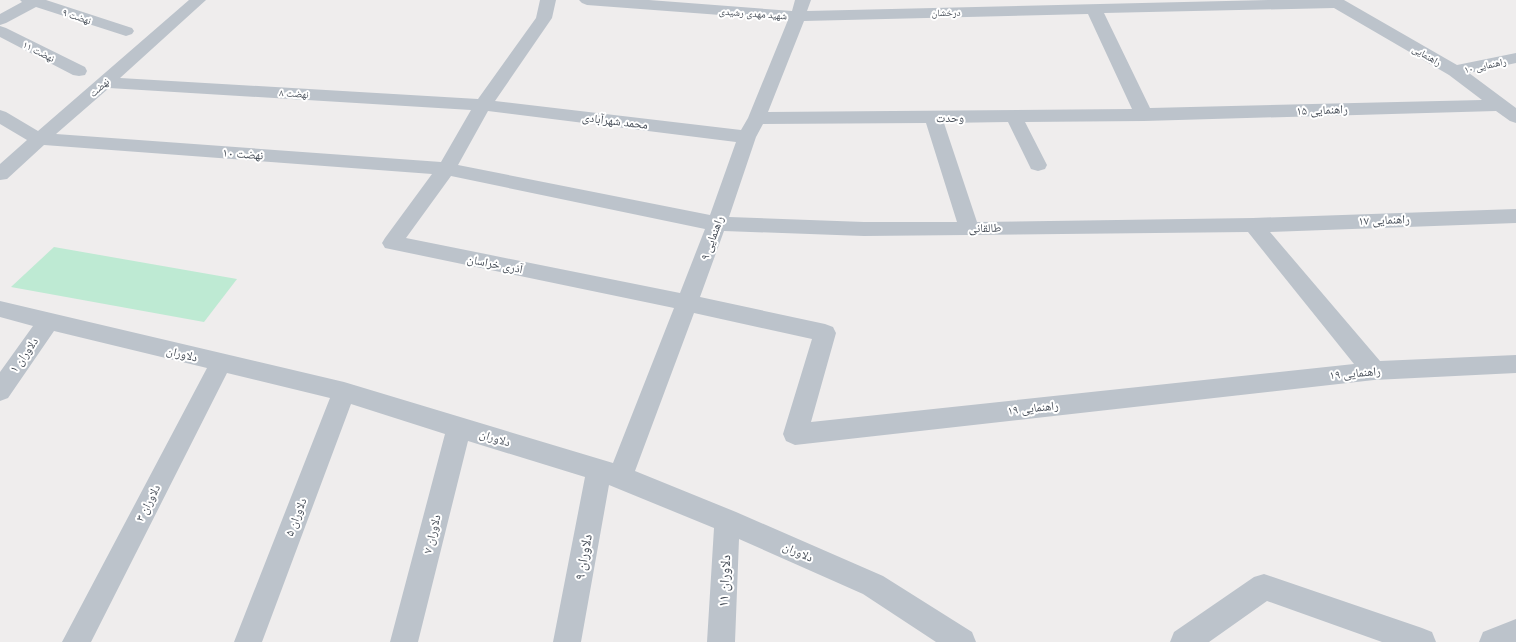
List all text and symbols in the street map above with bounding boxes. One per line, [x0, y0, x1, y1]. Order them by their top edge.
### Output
street label: شهید مهدی رشیدی [719, 4, 788, 22]
street label: نهضت ۹ [61, 5, 93, 27]
street label: درخشان [931, 5, 961, 19]
street label: نهضت ۱۱ [21, 37, 58, 65]
street label: راهنمایی [1410, 41, 1444, 69]
street label: راهنمایی ۱۰ [1463, 54, 1508, 76]
street label: نهضت [86, 74, 112, 100]
street label: نهضت ۸ [279, 85, 309, 101]
street label: راهنمایی ۱۵ [1296, 100, 1348, 119]
street label: محمد شهرآبادی [581, 108, 649, 133]
street label: وحدت [936, 109, 964, 126]
street label: نهضت ۱۰ [222, 144, 264, 163]
street label: راهنمایی ۱۷ [1358, 210, 1410, 229]
street label: راهنمایی ۹ [696, 213, 728, 262]
street label: طالقانی [968, 219, 1002, 236]
street label: آذری خراسان [466, 250, 525, 277]
street label: دلاوران ۱ [5, 334, 42, 376]
street label: دلاوران [165, 341, 199, 366]
street label: راهنمایی ۱۹ [1329, 362, 1382, 383]
street label: راهنمایی ۱۹ [1007, 396, 1060, 419]
street label: دلاوران [478, 425, 513, 450]
street label: دلاوران ۳ [131, 481, 164, 524]
street label: دلاوران ۵ [280, 495, 311, 538]
street label: دلاوران ۷ [418, 512, 445, 555]
street label: دلاوران ۹ [569, 532, 596, 581]
street label: دلاوران [780, 537, 816, 566]
street label: دلاوران ۱۱ [713, 554, 734, 608]

